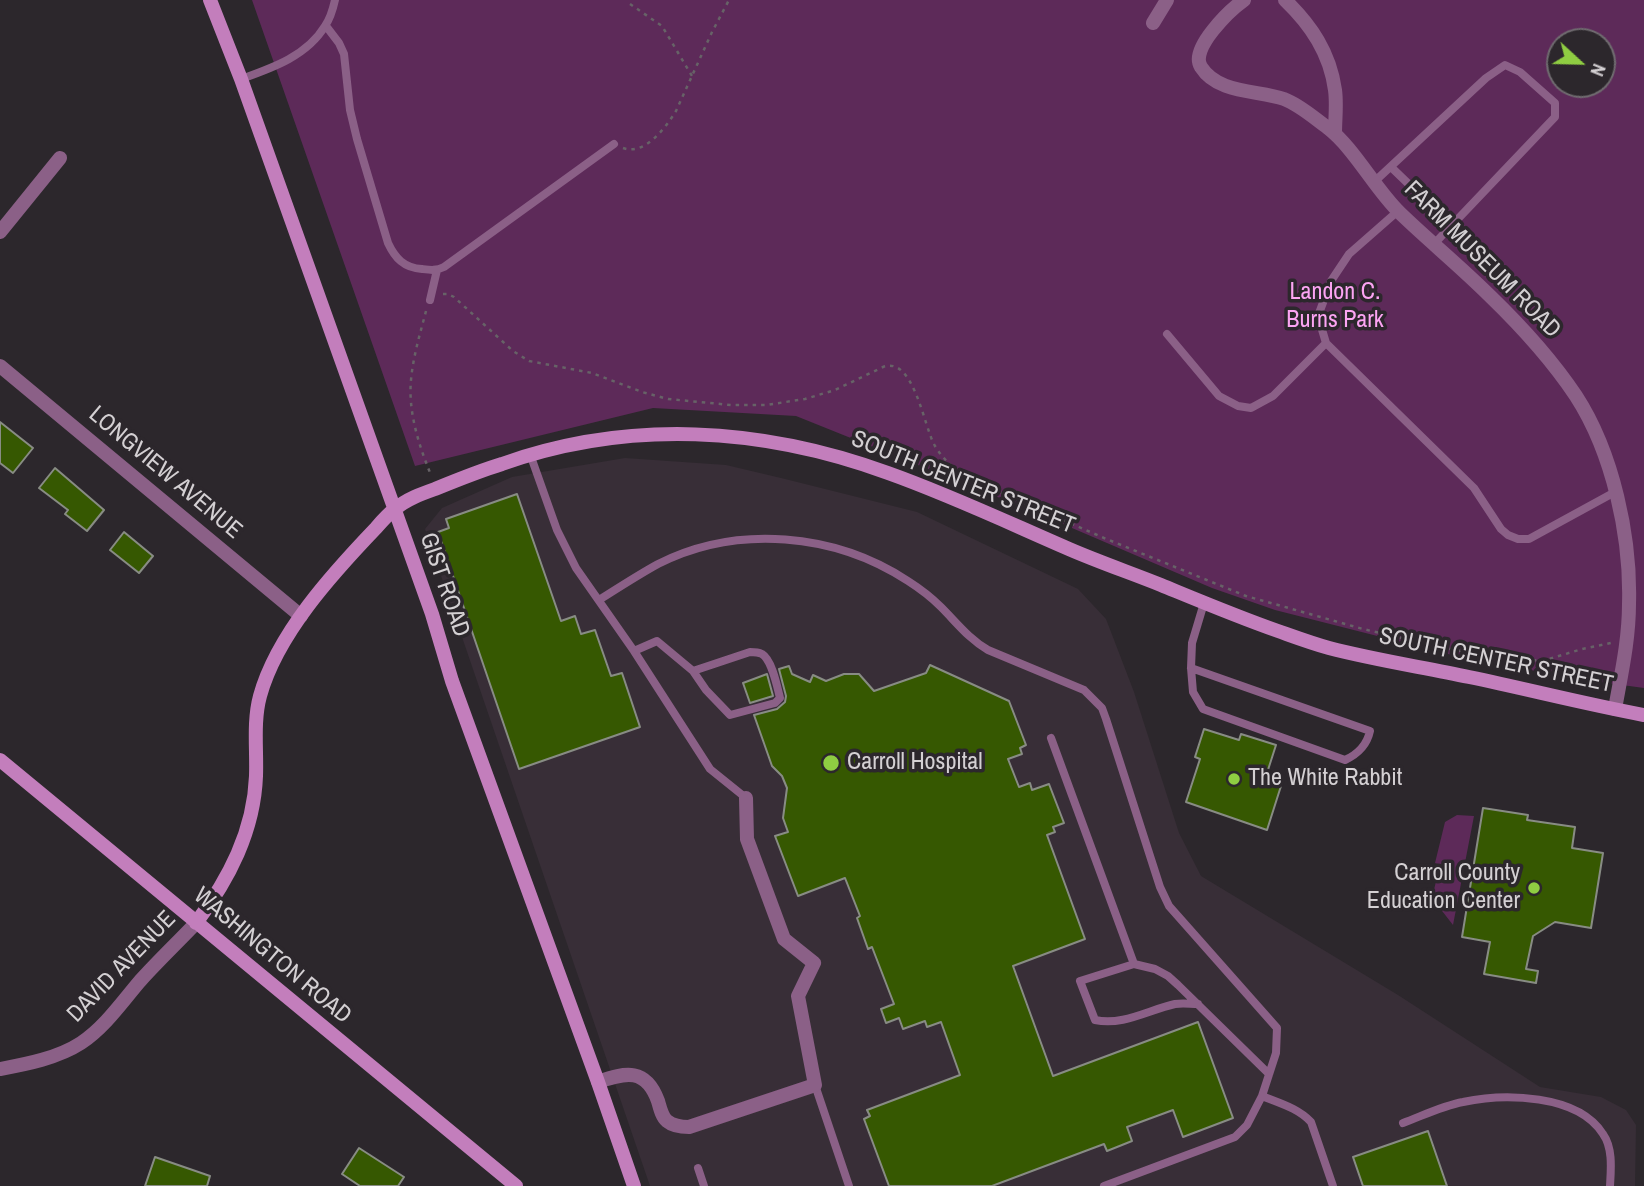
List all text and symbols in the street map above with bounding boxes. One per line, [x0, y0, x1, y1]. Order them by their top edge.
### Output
north arrow [1546, 28, 1616, 98]
text: N [1584, 60, 1613, 80]
street label: FARM MUSEUM ROAD [1398, 176, 1566, 344]
park label: Landon C. Burns Park [1286, 279, 1384, 335]
street label: LONGVIEW AVENUE [83, 401, 247, 545]
street label: SOUTH CENTER STREET [847, 425, 1079, 541]
street label: GIST ROAD [413, 529, 475, 641]
street label: SOUTH CENTER STREET [1376, 622, 1616, 700]
place label: Carroll Hospital [847, 749, 983, 777]
marker: Carroll Hospital [821, 753, 841, 773]
place label: The White Rabbit [1248, 765, 1402, 793]
marker: The White Rabbit [1226, 771, 1242, 787]
place label: Carroll County Education Center [1367, 860, 1520, 916]
marker: Carroll County Education Center [1526, 880, 1542, 896]
street label: WASHINGTON ROAD [187, 882, 357, 1030]
street label: DAVID AVENUE [62, 905, 182, 1029]

